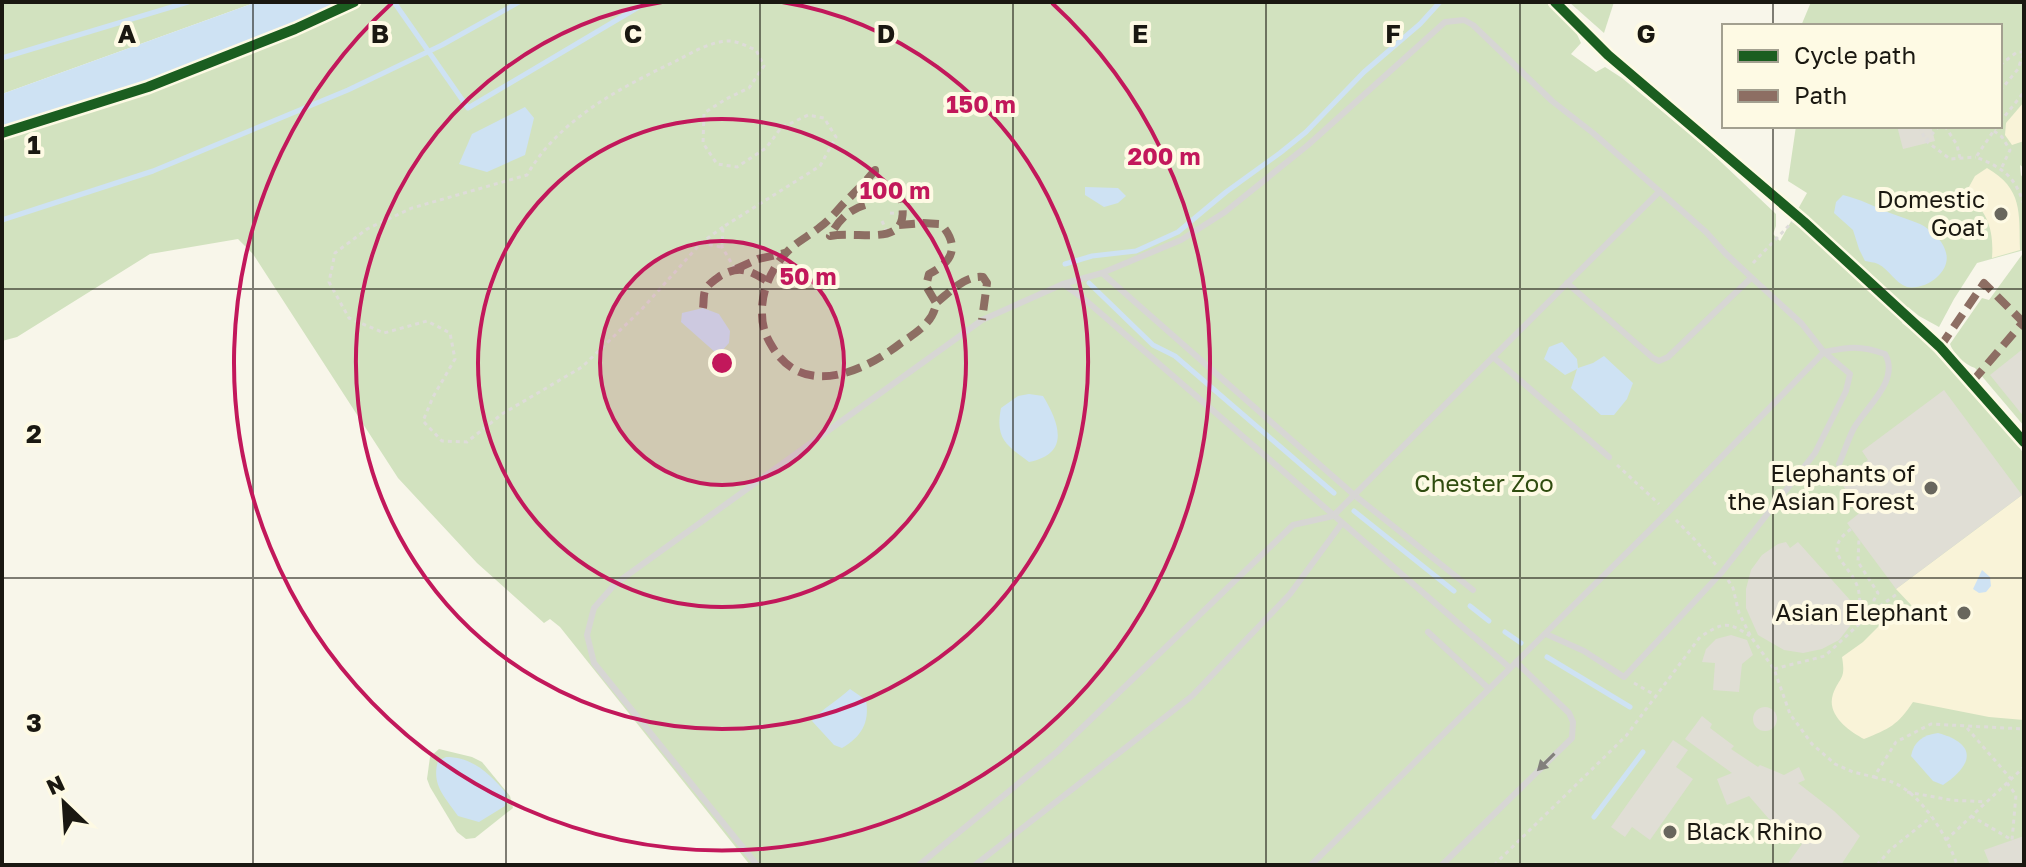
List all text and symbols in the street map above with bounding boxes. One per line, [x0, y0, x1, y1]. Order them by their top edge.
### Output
text: A [118, 18, 137, 49]
text: B [371, 18, 389, 49]
text: C [624, 18, 642, 49]
text: D [877, 18, 895, 49]
text: E [1132, 18, 1148, 49]
text: F [1385, 18, 1401, 49]
text: G [1636, 18, 1656, 49]
legend [1722, 24, 2002, 128]
text: Cycle path [1794, 40, 1916, 69]
text: Path [1794, 80, 1847, 109]
text: 150 m [946, 89, 1016, 118]
text: 1 [27, 129, 41, 160]
text: 200 m [1128, 141, 1200, 170]
text: 100 m [860, 175, 930, 204]
place label: Domestic Goat [1877, 184, 1985, 241]
marker: Domestic Goat [1992, 205, 2010, 223]
text: 50 m [779, 261, 837, 290]
centre of rings [708, 349, 736, 377]
text: 2 [26, 418, 42, 449]
place label: Elephants of the Asian Forest [1727, 458, 1915, 515]
park label: Chester Zoo [1414, 468, 1554, 497]
marker: Elephants of the Asian Forest [1922, 479, 1940, 497]
place label: Asian Elephant [1775, 597, 1948, 626]
marker: Asian Elephant [1955, 604, 1973, 622]
text: 3 [26, 707, 42, 738]
one-way arrow [1537, 753, 1556, 771]
north arrow [24, 763, 104, 843]
text: N [42, 769, 69, 800]
place label: Black Rhino [1686, 816, 1823, 845]
marker: Black Rhino [1661, 823, 1679, 841]

